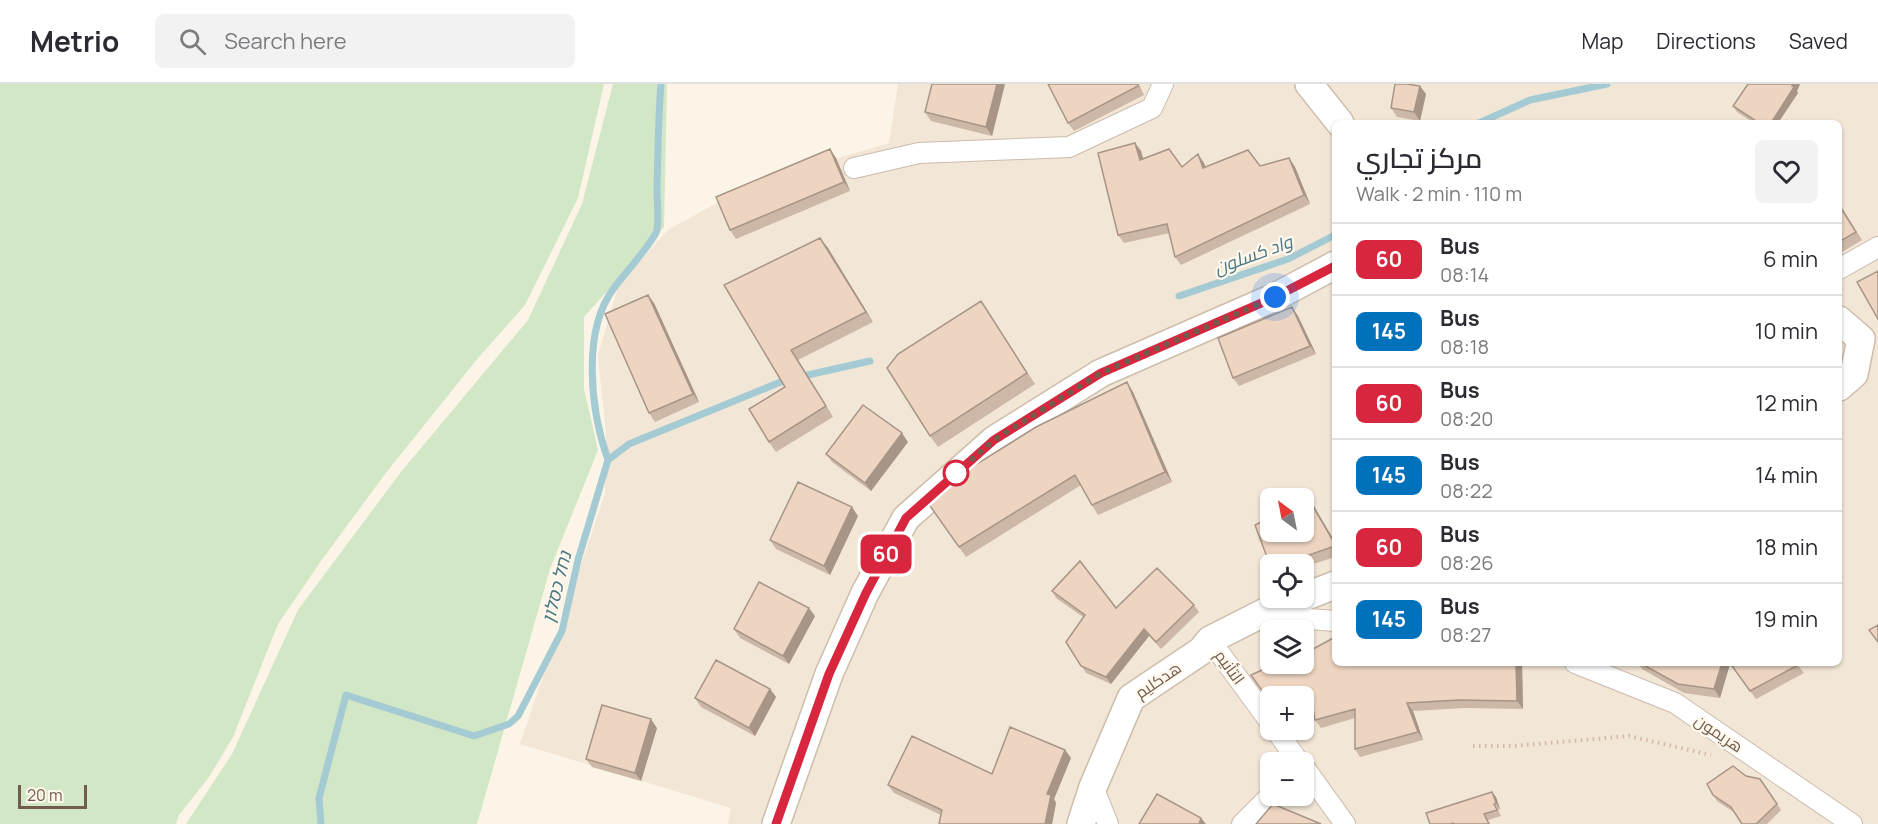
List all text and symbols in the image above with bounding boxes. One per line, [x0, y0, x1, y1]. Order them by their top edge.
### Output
search box [155, 14, 575, 68]
text: Metrio [30, 22, 119, 60]
icon: search [176, 25, 209, 58]
text: Search here [224, 26, 347, 56]
text: Map [1582, 27, 1623, 55]
text: Directions [1656, 27, 1756, 55]
text: Saved [1789, 27, 1848, 55]
text: مركز تجاري [1356, 138, 1482, 176]
button: heart [1755, 140, 1818, 203]
text: Walk · 2 min · 110 m [1356, 180, 1522, 207]
water label: واد كسلون [1211, 228, 1297, 279]
text: Bus [1440, 231, 1480, 261]
text: 6 min [1763, 244, 1818, 274]
text: 60 [1376, 245, 1402, 273]
text: 08:14 [1440, 261, 1489, 288]
your location [1260, 282, 1290, 312]
text: Bus [1440, 303, 1480, 333]
text: 10 min [1755, 316, 1818, 346]
text: 145 [1372, 317, 1406, 345]
text: 08:18 [1440, 333, 1489, 360]
text: Bus [1440, 375, 1480, 405]
text: 12 min [1756, 388, 1818, 418]
text: 60 [1376, 389, 1402, 417]
text: 08:20 [1440, 405, 1493, 432]
text: Bus [1440, 447, 1480, 477]
unlabelled marker [943, 460, 969, 486]
text: 14 min [1755, 460, 1818, 490]
text: 145 [1372, 461, 1406, 489]
text: 08:22 [1440, 477, 1493, 504]
north arrow [1260, 488, 1314, 542]
map controls [1260, 488, 1314, 806]
text: Bus [1440, 519, 1480, 549]
text: 18 min [1755, 532, 1818, 562]
text: 60 [1376, 533, 1402, 561]
line badge: 60 [859, 534, 913, 574]
text: 60 [873, 540, 899, 568]
water label: נחל כסלון [536, 548, 577, 625]
text: 08:26 [1440, 549, 1494, 576]
button: locate [1260, 554, 1314, 608]
text: Bus [1440, 591, 1480, 621]
text: 19 min [1755, 604, 1818, 634]
text: 145 [1372, 605, 1406, 633]
button: layers [1260, 620, 1314, 674]
text: 08:27 [1440, 621, 1491, 648]
street label: التأنيم [1209, 645, 1250, 689]
street label: هدكليم [1131, 656, 1186, 704]
button: + [1260, 686, 1314, 740]
street label: هريمون [1691, 709, 1747, 757]
button: − [1260, 752, 1314, 806]
scale bar [18, 782, 87, 810]
text: 20 m [27, 784, 63, 806]

